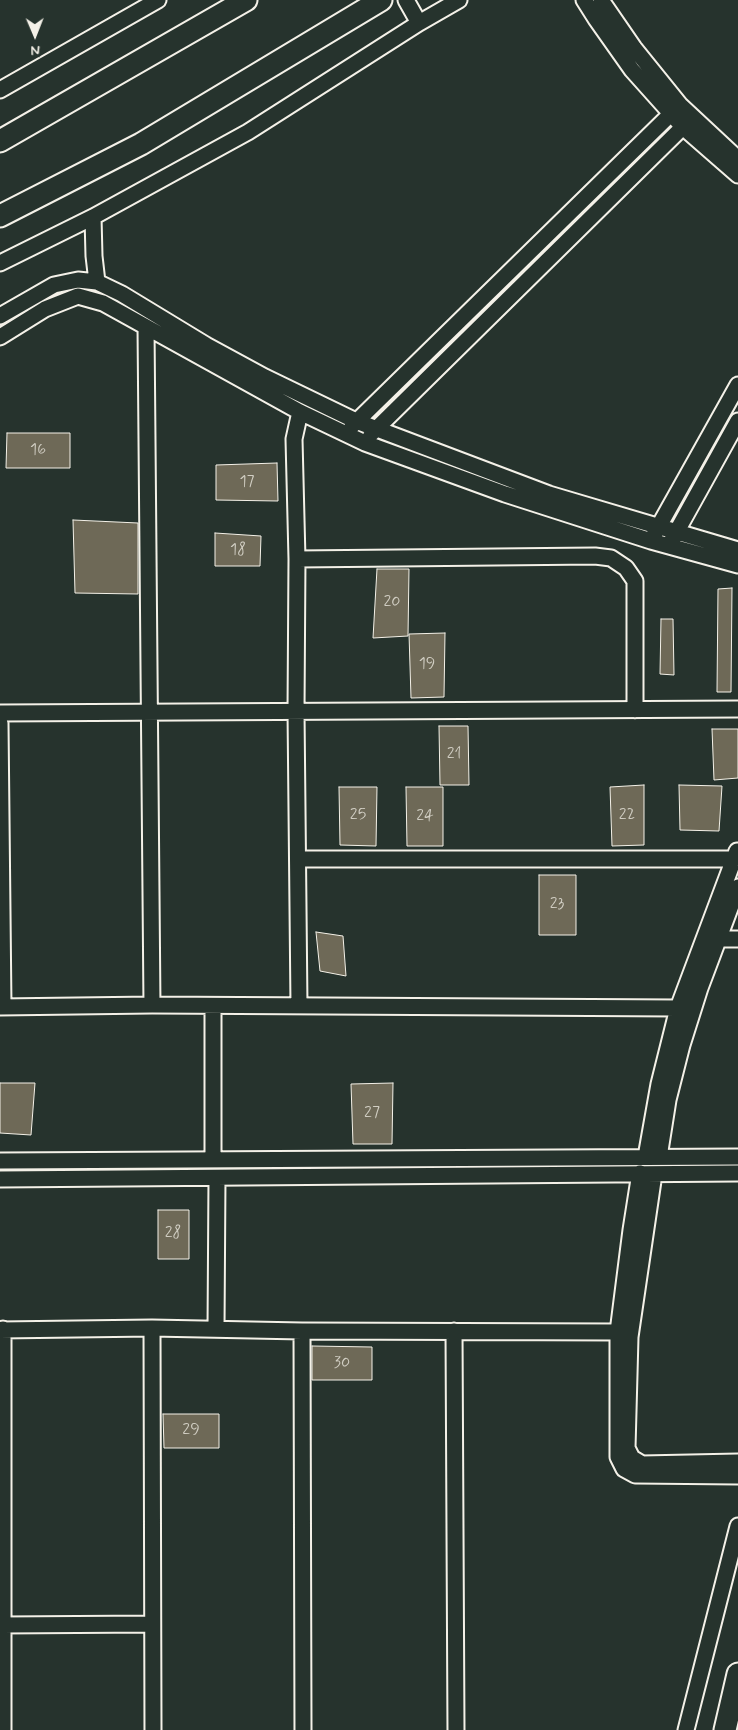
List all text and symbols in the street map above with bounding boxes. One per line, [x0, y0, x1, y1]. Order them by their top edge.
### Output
north arrow [10, 10, 60, 60]
text: N [30, 41, 40, 59]
house number: 16 [30, 441, 46, 461]
house number: 17 [239, 473, 255, 493]
house number: 18 [230, 541, 246, 561]
house number: 20 [384, 593, 400, 613]
house number: 19 [419, 655, 435, 675]
house number: 21 [447, 745, 461, 765]
house number: 25 [350, 806, 366, 826]
house number: 22 [619, 806, 635, 826]
house number: 24 [416, 807, 434, 827]
house number: 23 [550, 895, 564, 915]
house number: 27 [364, 1104, 380, 1124]
house number: 28 [165, 1224, 181, 1244]
house number: 30 [334, 1354, 350, 1374]
house number: 29 [182, 1421, 200, 1441]

